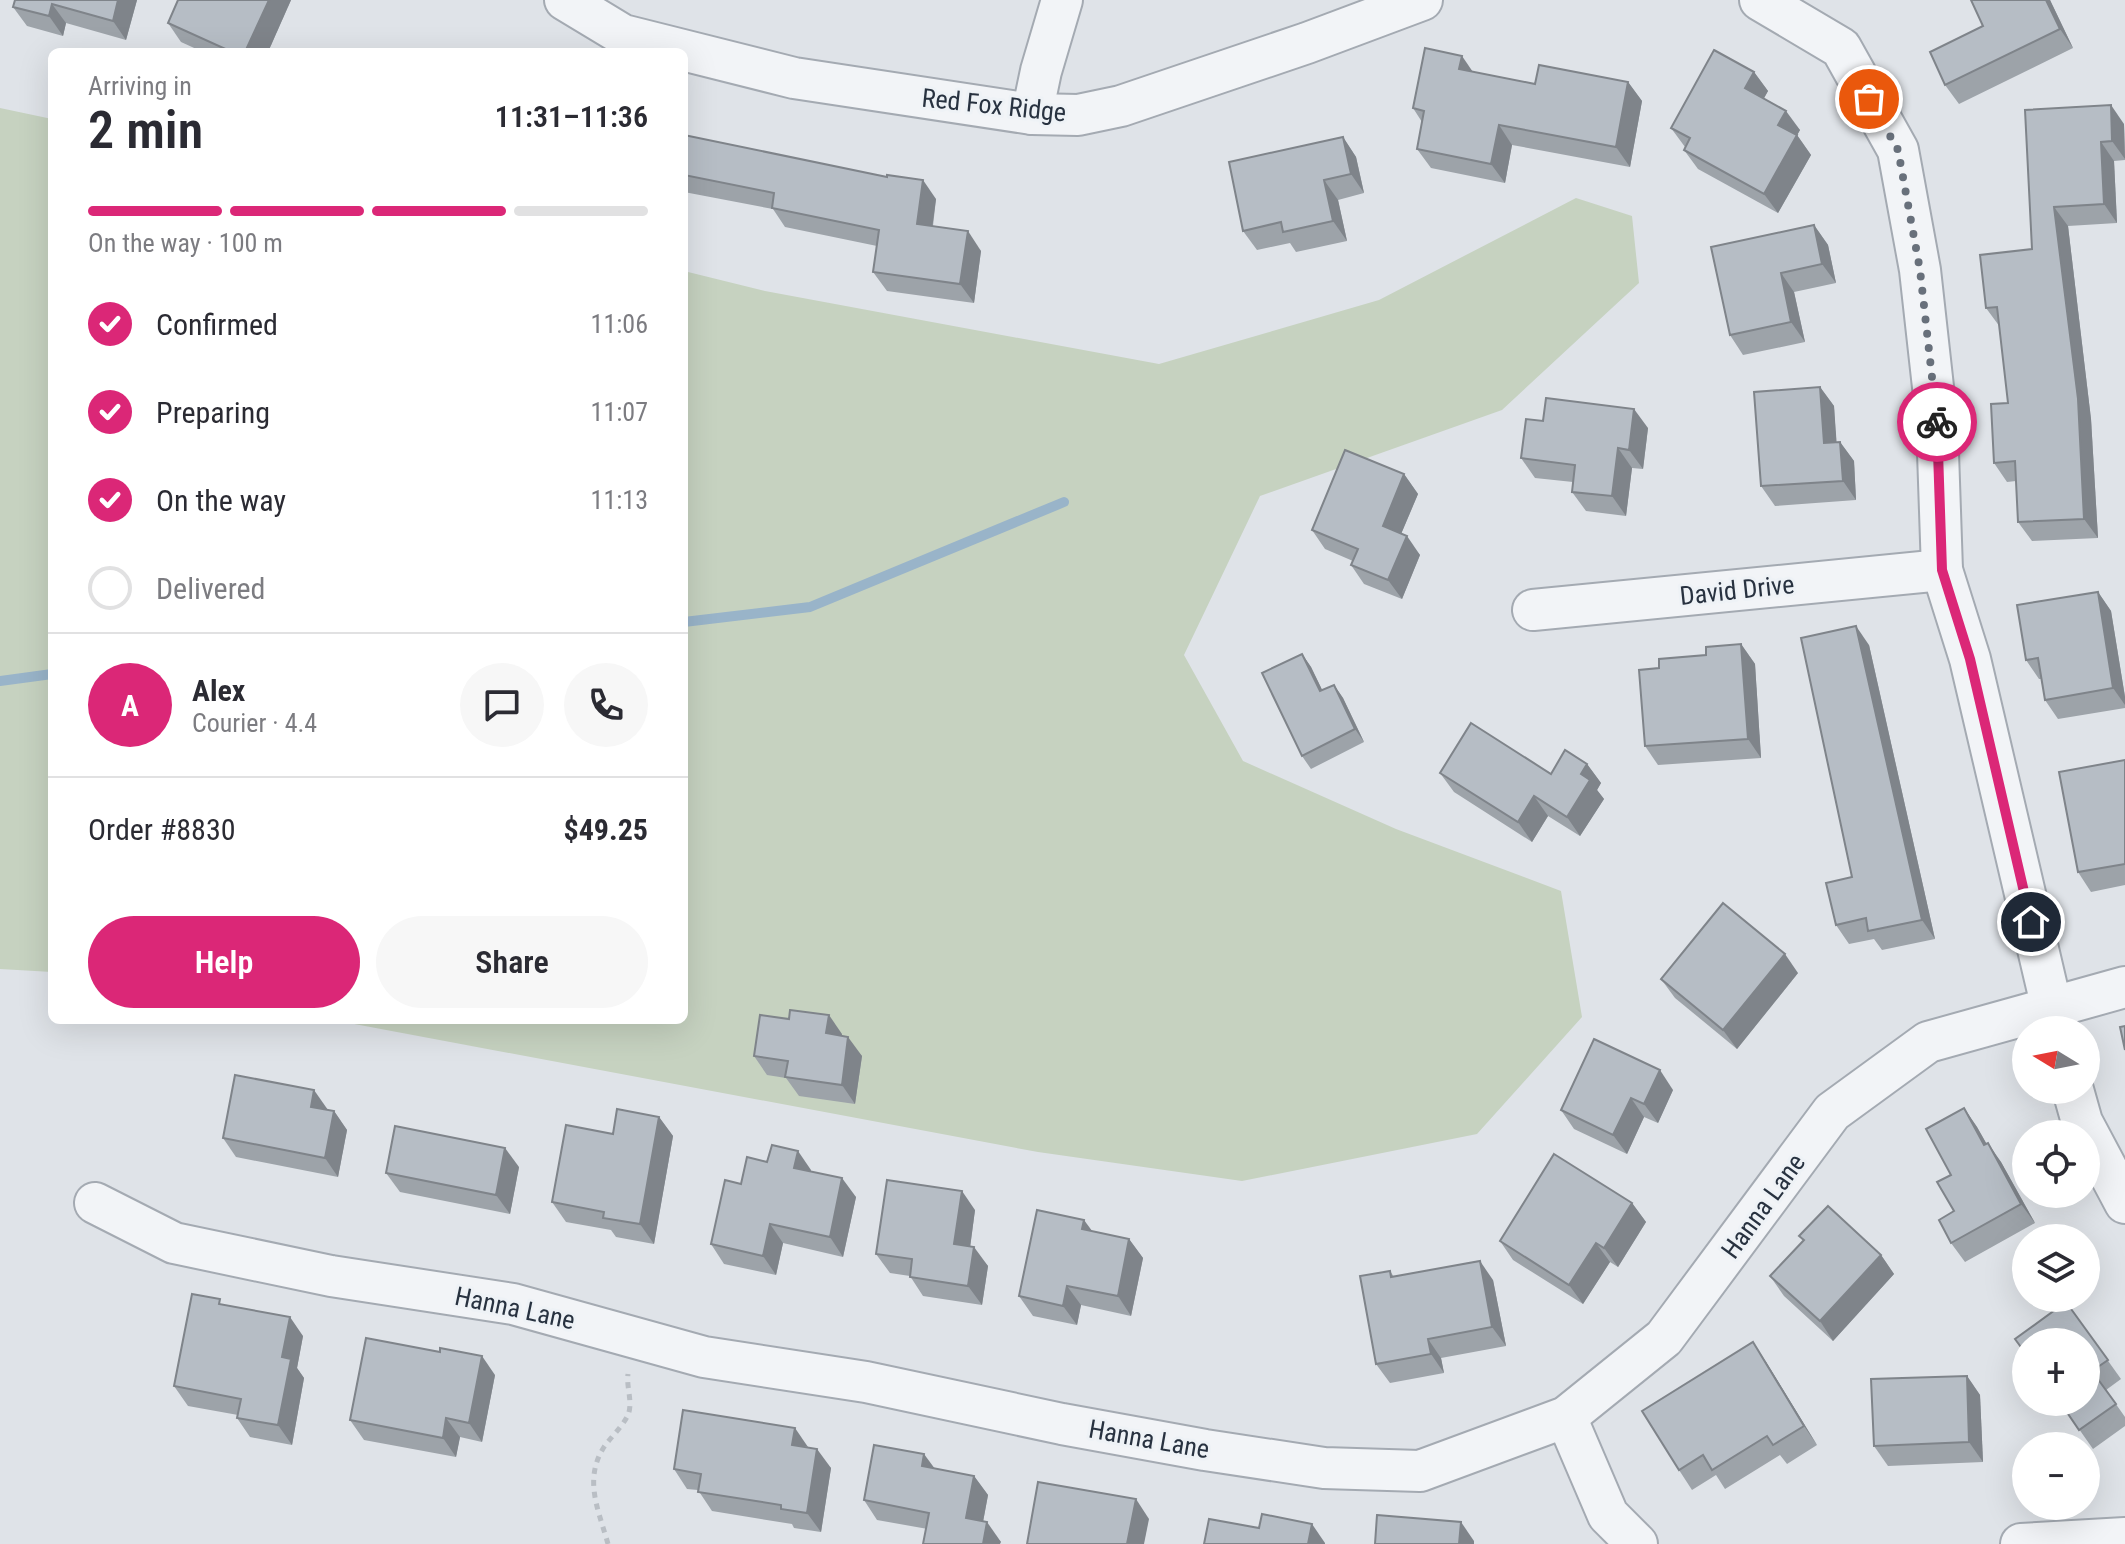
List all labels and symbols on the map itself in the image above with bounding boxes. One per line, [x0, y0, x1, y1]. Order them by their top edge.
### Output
pin [1835, 65, 1903, 133]
street label: Red Fox Ridge [920, 83, 1068, 127]
courier [1897, 382, 1977, 462]
street label: David Drive [1678, 569, 1796, 611]
pin [1997, 888, 2065, 956]
north arrow [2012, 1016, 2100, 1104]
street label: Hanna Lane [1715, 1148, 1811, 1264]
street label: Hanna Lane [452, 1281, 578, 1335]
street label: Hanna Lane [1086, 1414, 1212, 1464]

